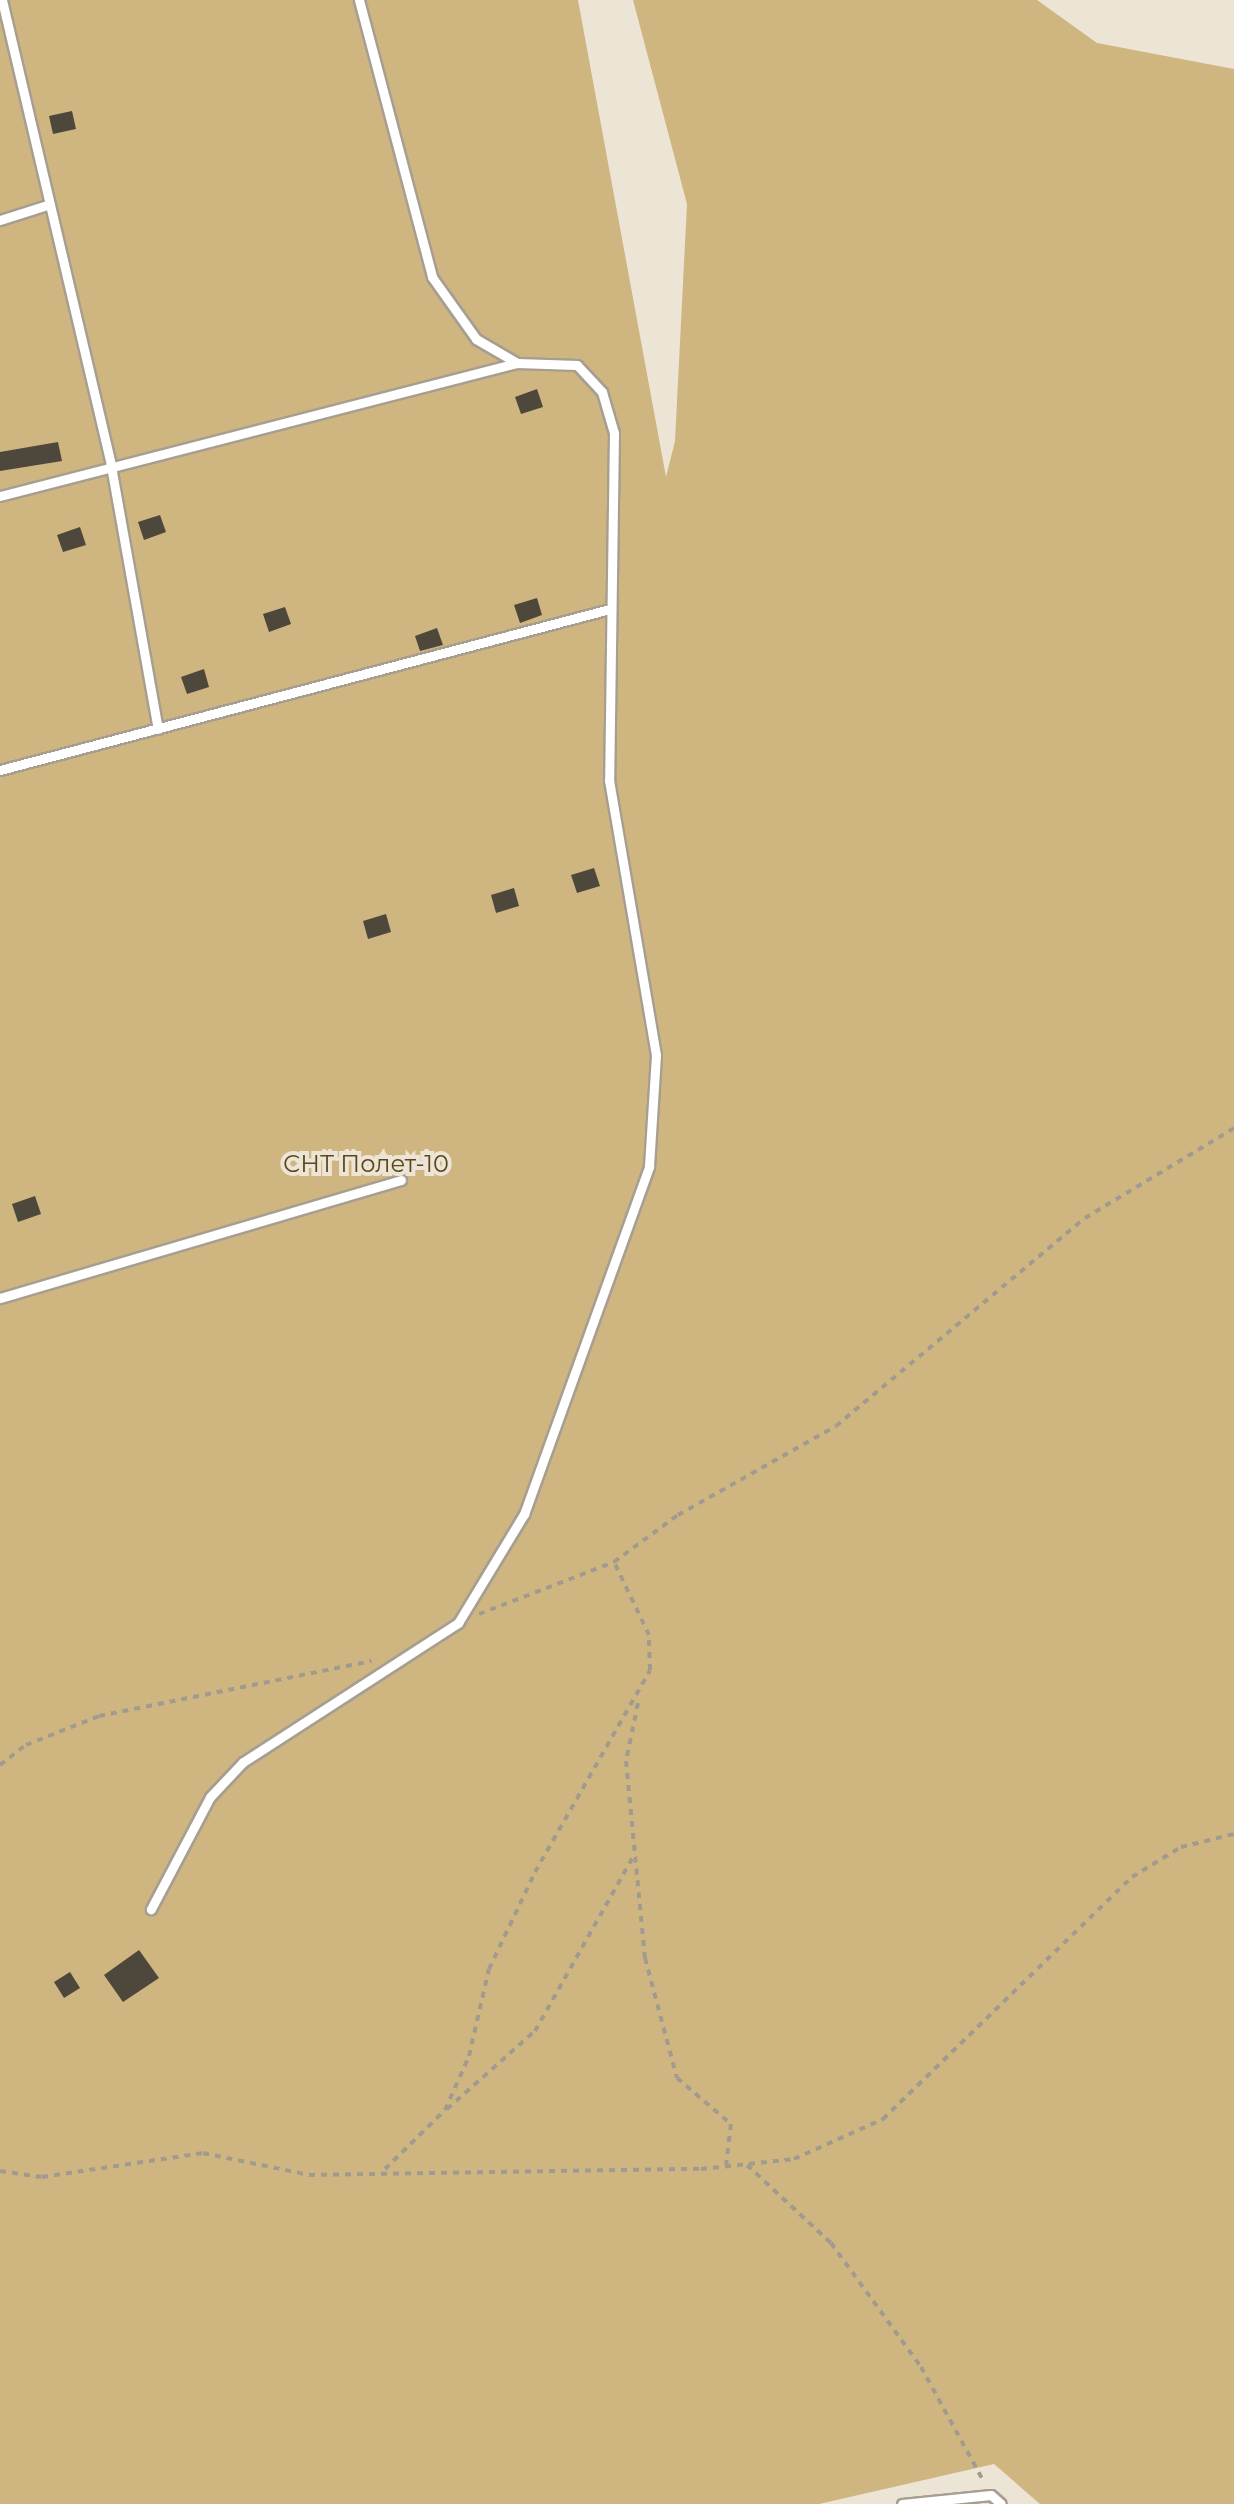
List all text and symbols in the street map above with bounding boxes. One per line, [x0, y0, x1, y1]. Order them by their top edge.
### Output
park label: СНТ Полет-10 [283, 1150, 449, 1178]

